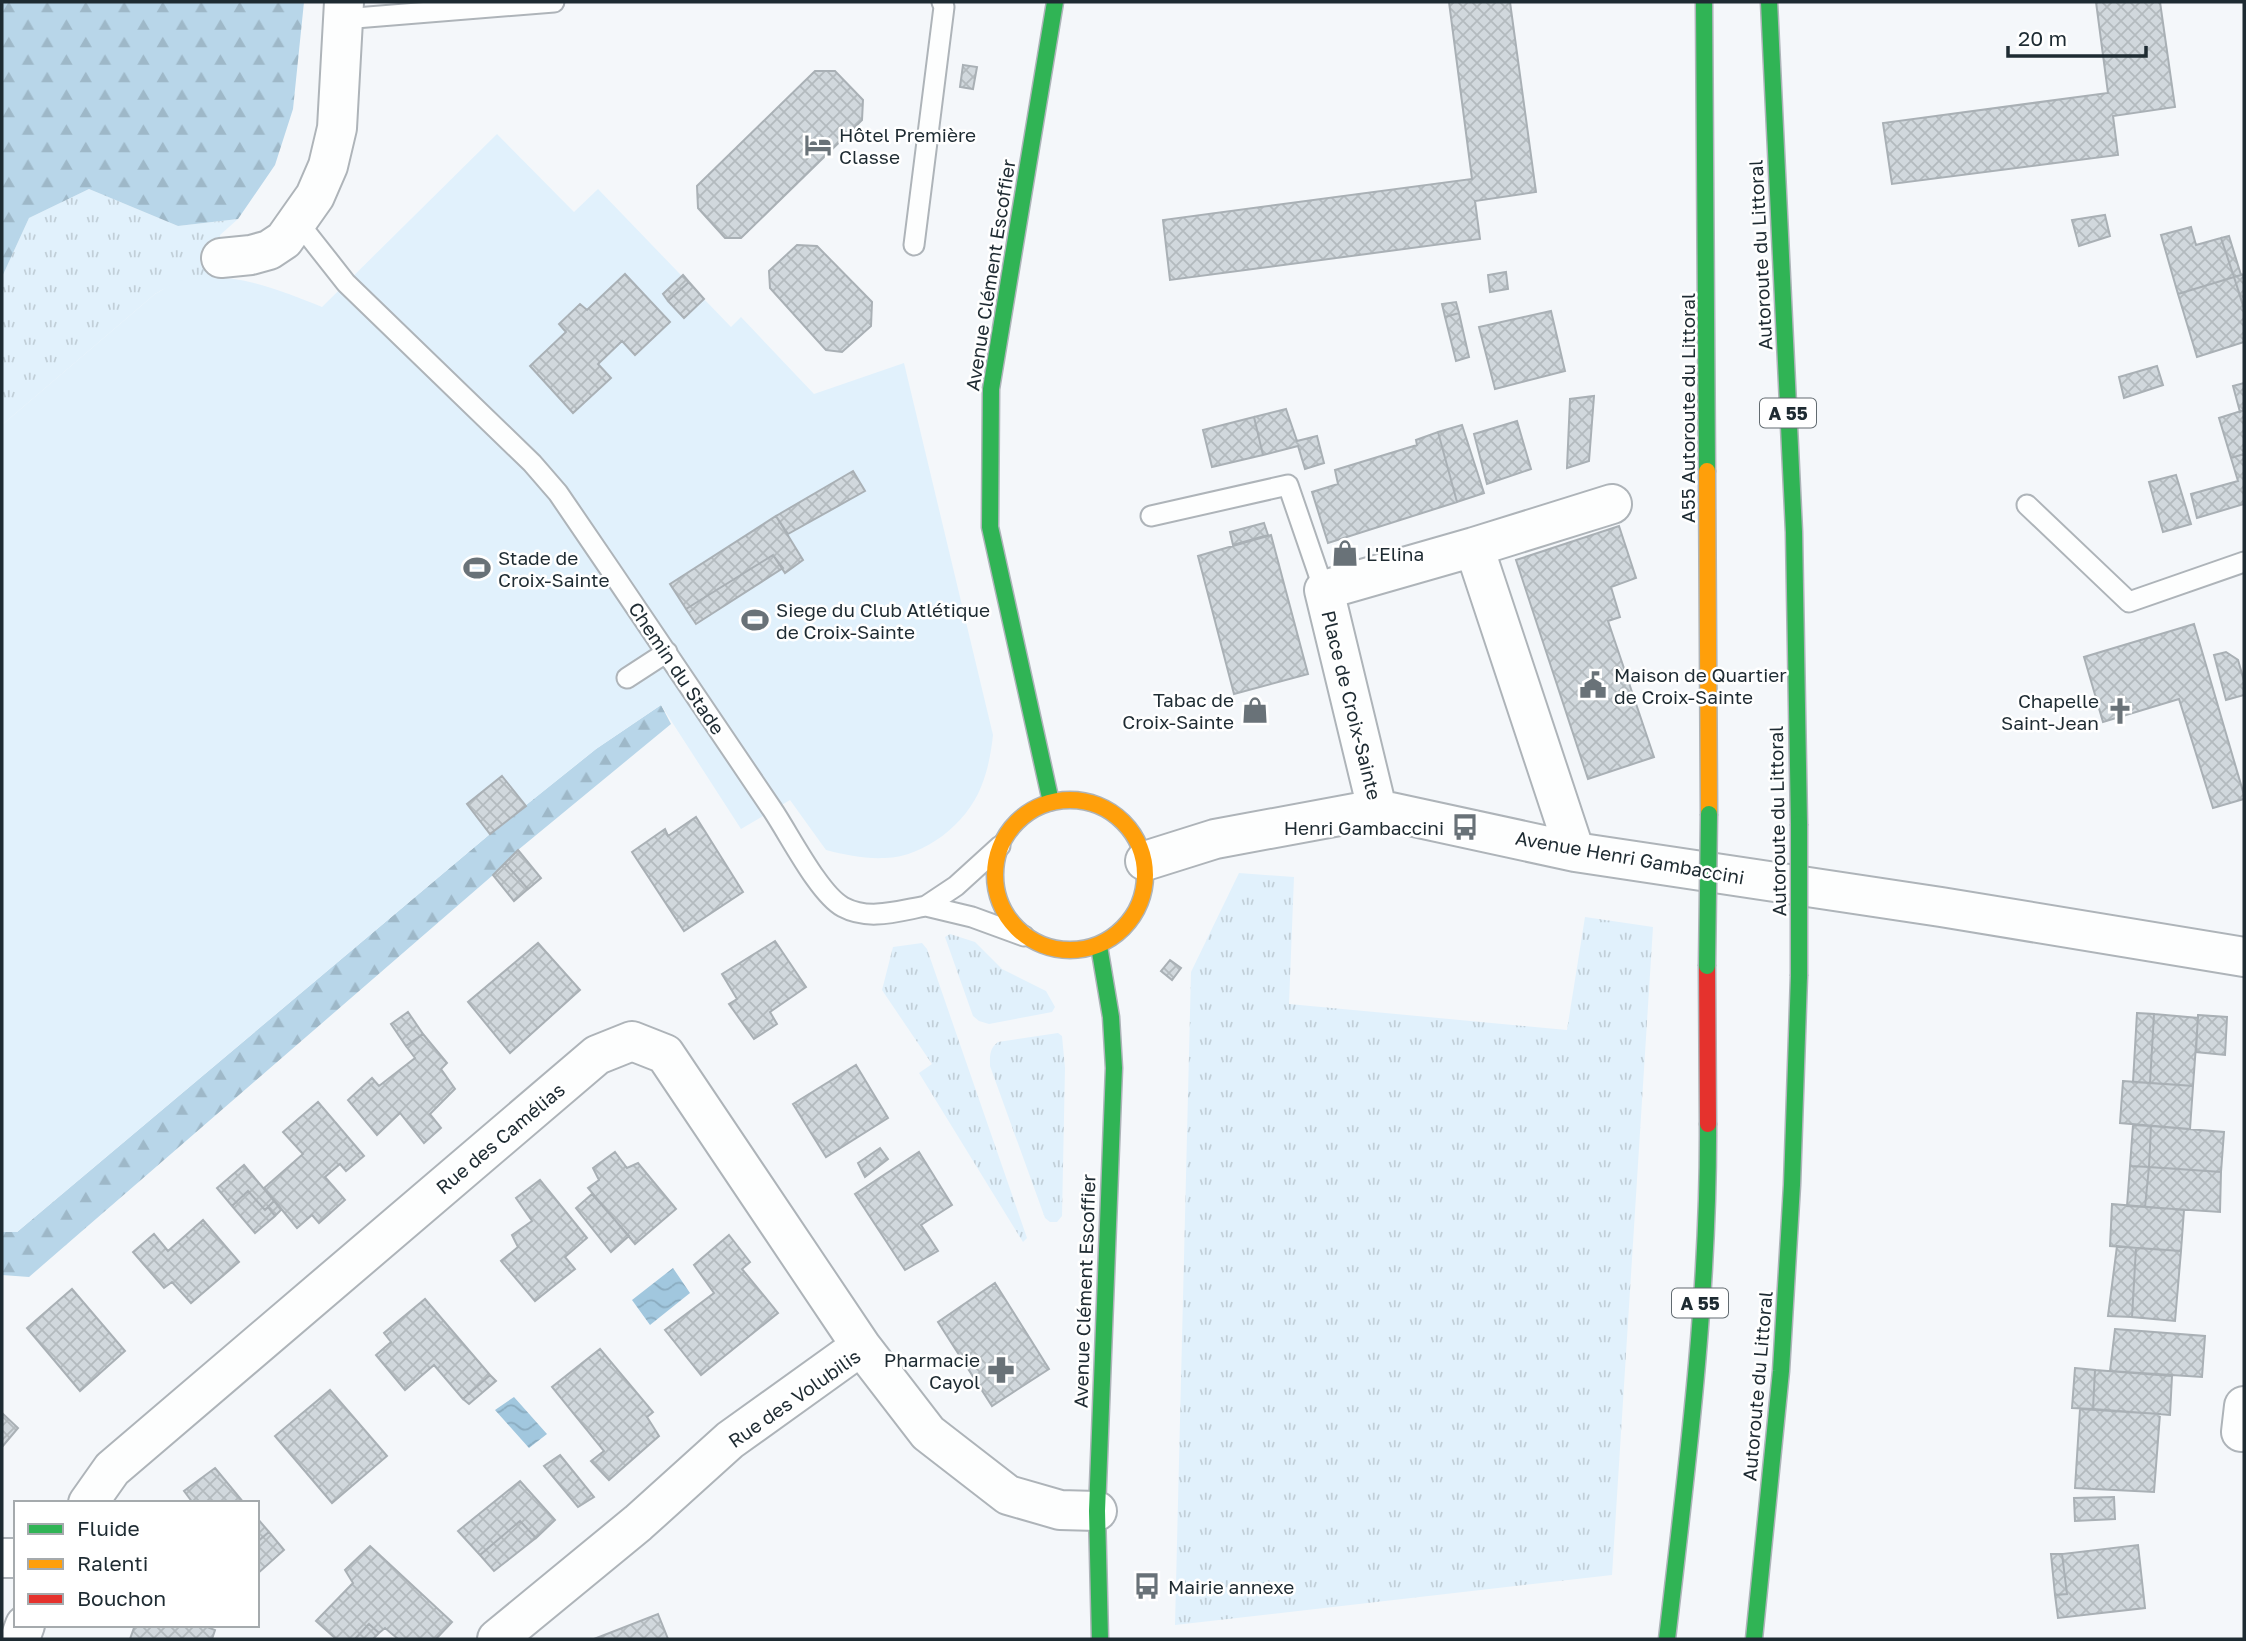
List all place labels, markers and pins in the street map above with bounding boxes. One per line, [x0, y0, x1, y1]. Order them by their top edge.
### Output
place label: Hôtel Première Classe [839, 123, 976, 168]
hotel icon: Hôtel Première Classe [803, 130, 833, 160]
shop icon: L'Elina [1330, 538, 1360, 568]
place label: L'Elina [1366, 542, 1424, 565]
place label: Stade de Croix-Sainte [498, 546, 610, 591]
sports icon: Stade de Croix-Sainte [462, 553, 492, 583]
place label: Siege du Club Atlétique de Croix-Sainte [776, 598, 990, 643]
sports icon: Siege du Club Atlétique de Croix-Sainte [740, 605, 770, 635]
place label: Maison de Quartier de Croix-Sainte [1614, 663, 1787, 708]
public building icon: Maison de Quartier de Croix-Sainte [1578, 670, 1608, 700]
place label: Tabac de Croix-Sainte [1122, 688, 1234, 733]
place label: Chapelle Saint-Jean [2001, 689, 2099, 734]
shop icon: Tabac de Croix-Sainte [1240, 695, 1270, 725]
church icon: Chapelle Saint-Jean [2105, 696, 2135, 726]
bus stop icon: Henri Gambaccini [1450, 812, 1480, 842]
place label: Henri Gambaccini [1284, 816, 1444, 839]
place label: Pharmacie Cayol [884, 1348, 980, 1393]
pharmacy icon: Pharmacie Cayol [986, 1355, 1016, 1385]
bus stop icon: Mairie annexe [1132, 1571, 1162, 1601]
place label: Mairie annexe [1168, 1575, 1294, 1598]

